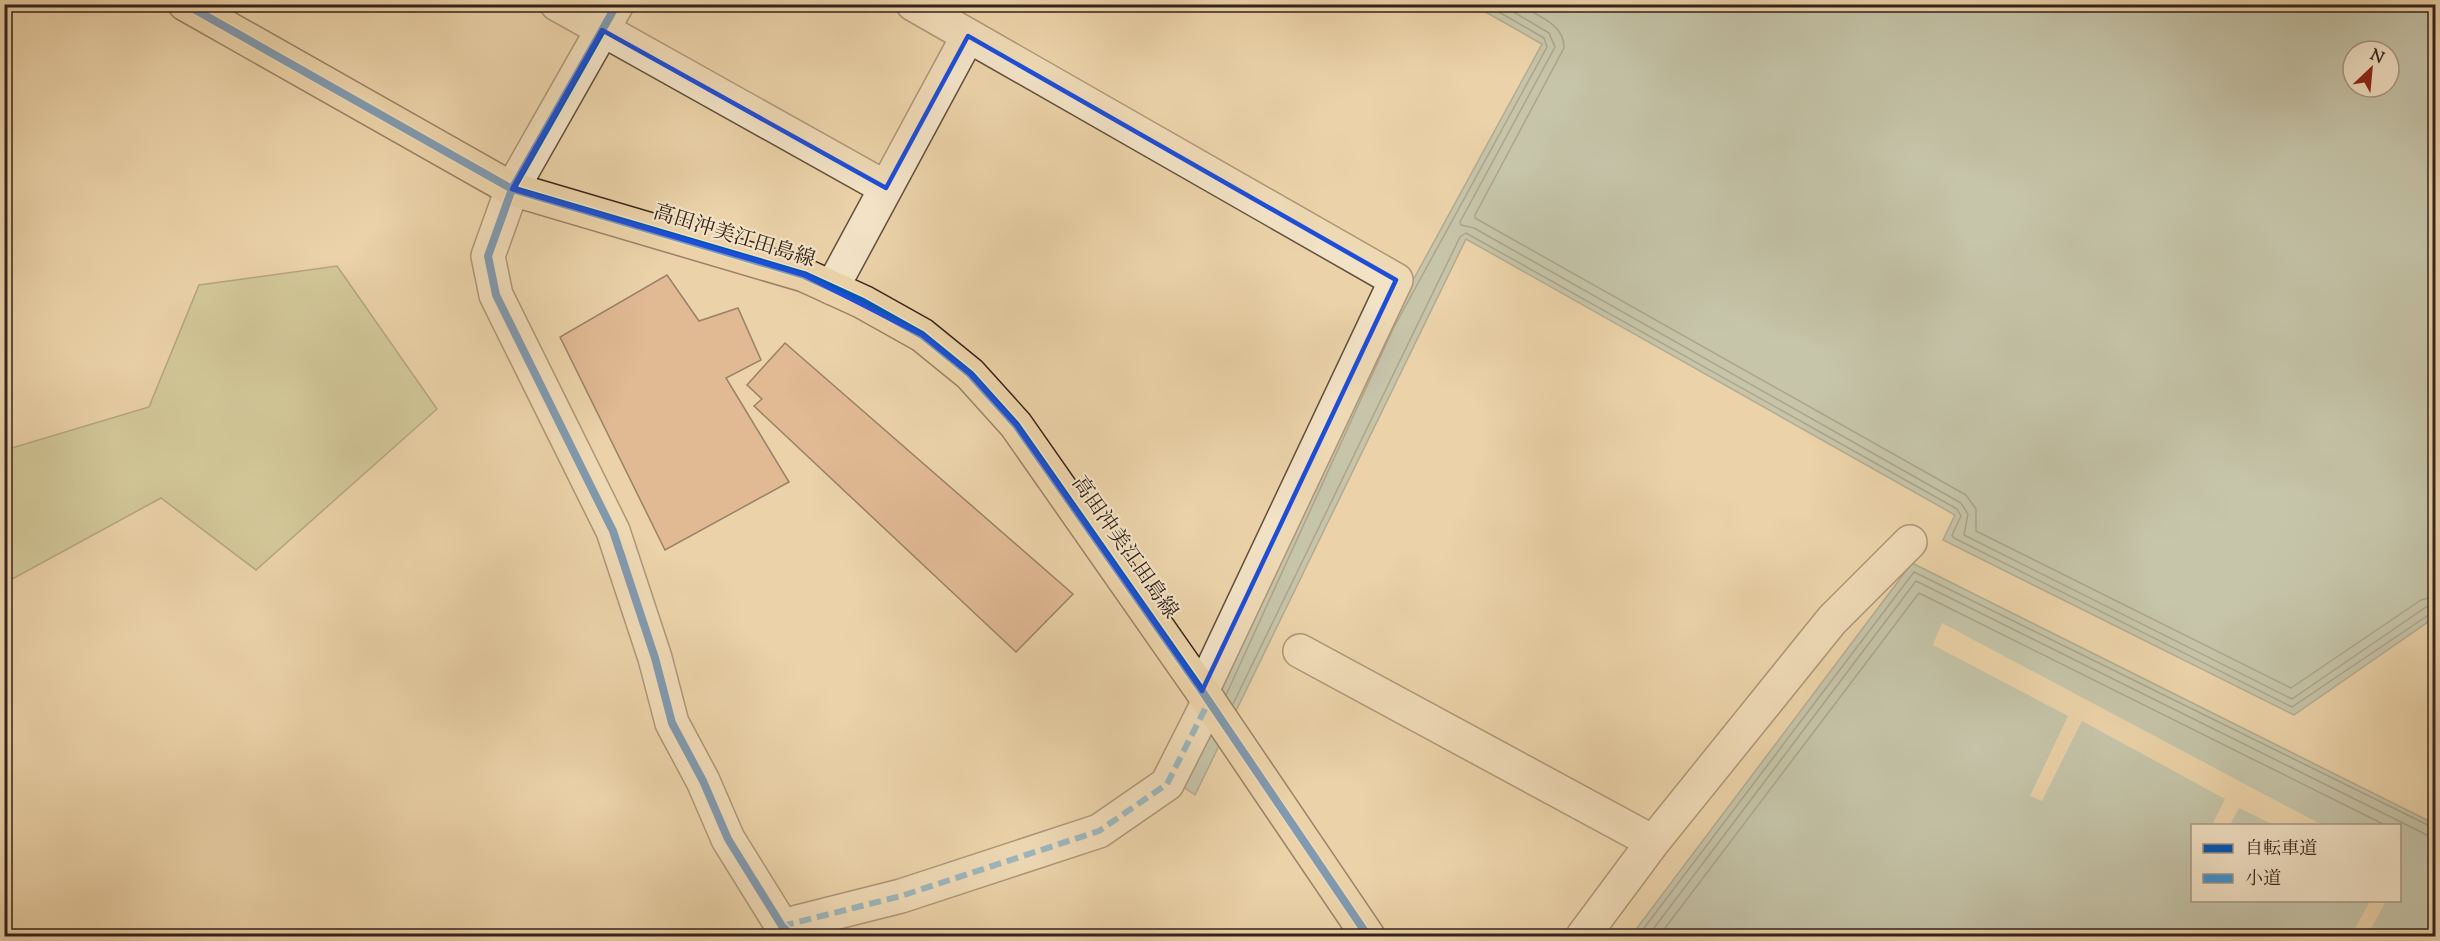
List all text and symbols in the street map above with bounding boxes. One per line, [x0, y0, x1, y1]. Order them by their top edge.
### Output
north arrow [2341, 39, 2401, 99]
text: N [2366, 45, 2387, 71]
street label: 高田沖美江田島線 [649, 198, 819, 276]
street label: 高田沖美江田島線 [1064, 471, 1184, 625]
legend [2191, 824, 2401, 902]
text: 自転車道 [2245, 837, 2317, 863]
text: 小道 [2245, 867, 2281, 893]

